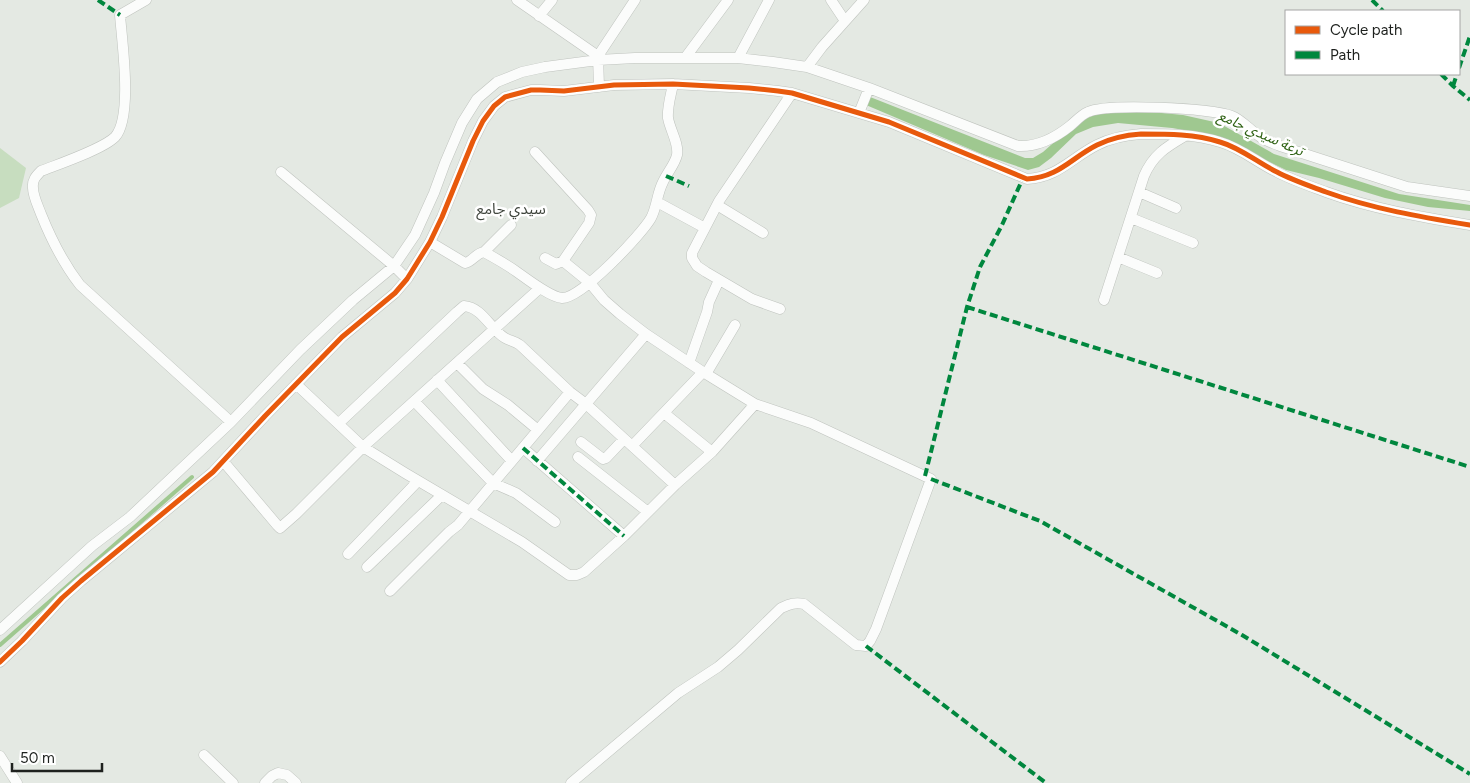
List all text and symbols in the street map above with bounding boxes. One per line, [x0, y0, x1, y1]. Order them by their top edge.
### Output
legend [1285, 10, 1460, 75]
text: Cycle path [1330, 21, 1402, 39]
text: Path [1330, 46, 1360, 64]
water label: ترعة سيدي جامع [1214, 107, 1308, 163]
district label: سيدي جامع [476, 200, 546, 221]
scale bar [12, 740, 102, 772]
text: 50 m [20, 749, 55, 767]

